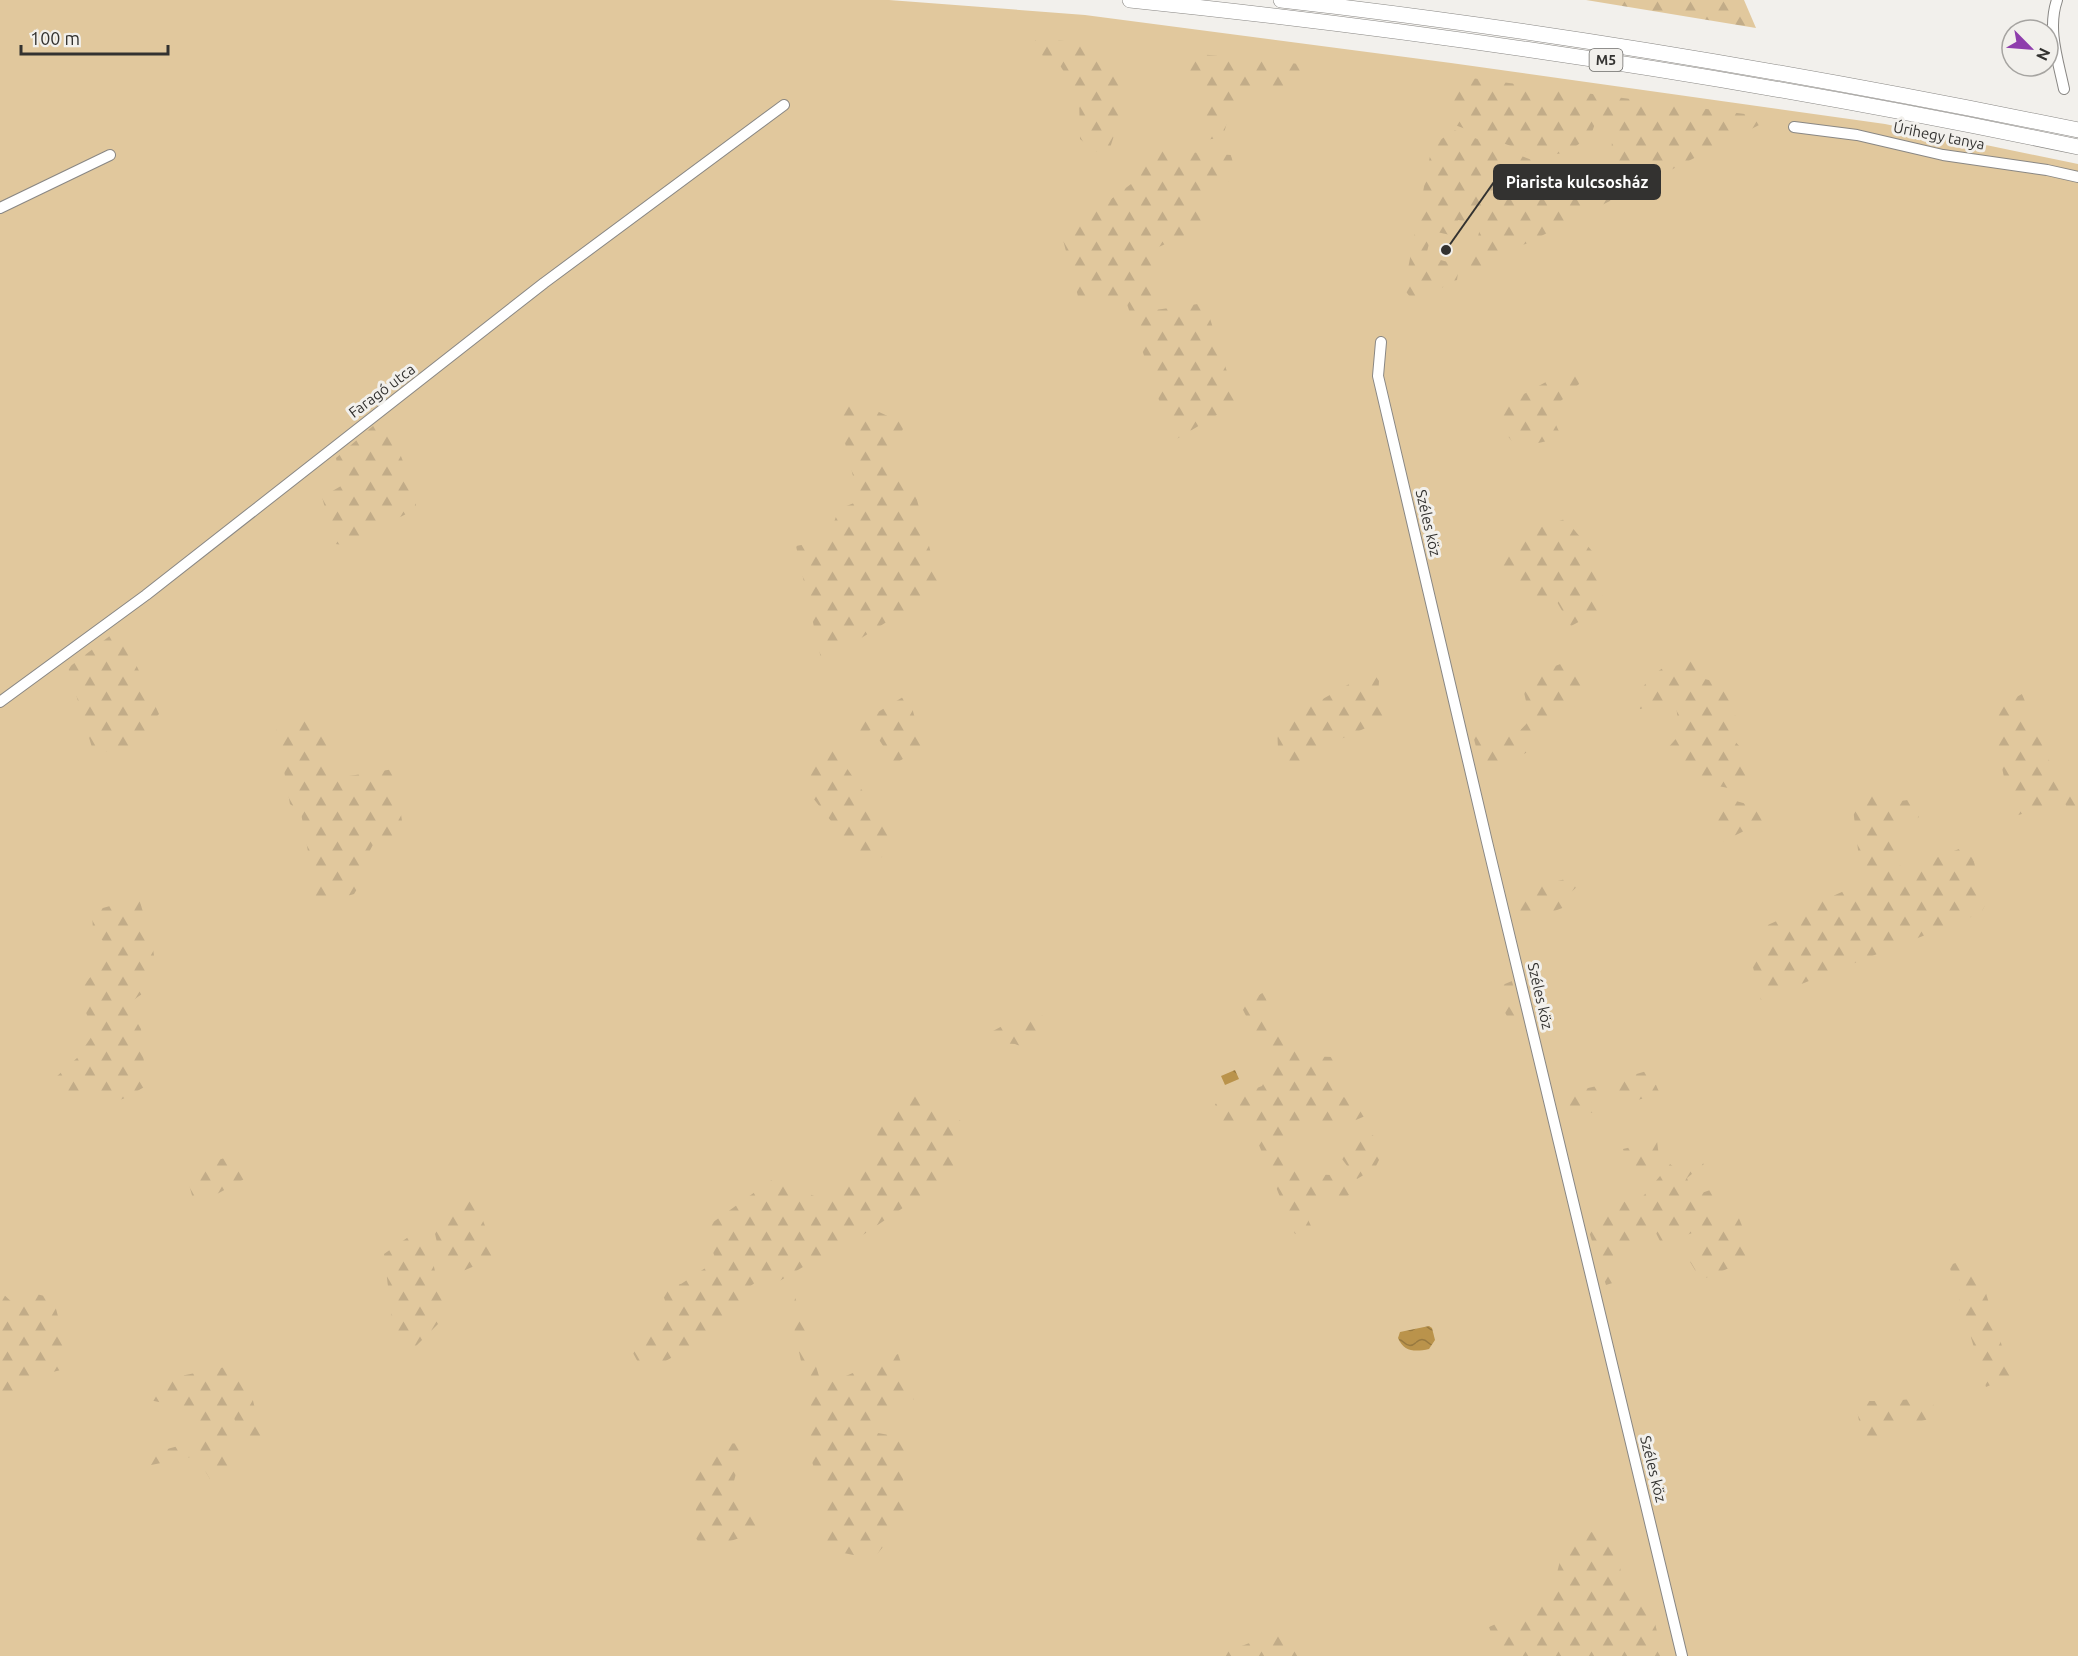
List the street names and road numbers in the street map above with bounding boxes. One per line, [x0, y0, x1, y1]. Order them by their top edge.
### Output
road number: M5 [1590, 49, 1622, 71]
street label: Úrihegy tanya [1892, 118, 1986, 153]
street label: Faragó utca [345, 360, 418, 421]
street label: Széles köz [1413, 488, 1444, 558]
street label: Széles köz [1525, 961, 1556, 1031]
street label: Széles köz [1637, 1434, 1670, 1504]

